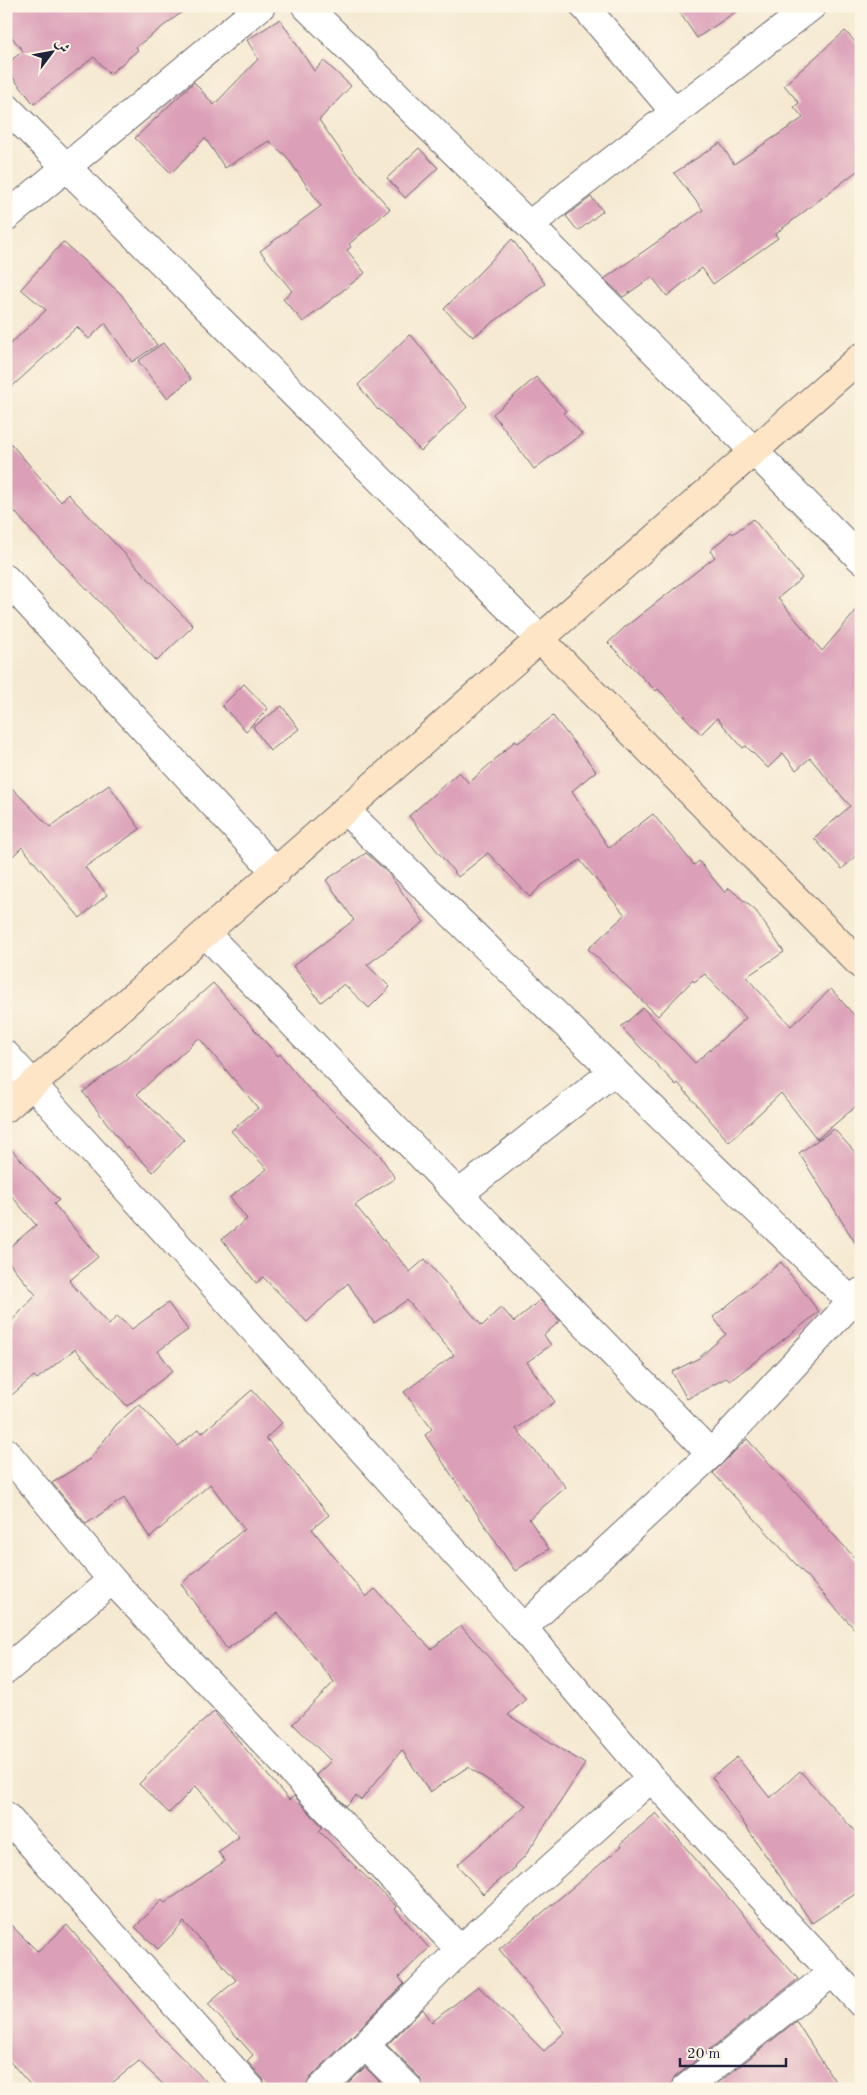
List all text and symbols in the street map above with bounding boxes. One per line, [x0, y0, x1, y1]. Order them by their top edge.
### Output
north arrow [28, 28, 78, 78]
text: ش [53, 36, 72, 55]
scale bar [680, 2035, 786, 2067]
text: 20 m [687, 2047, 721, 2062]

